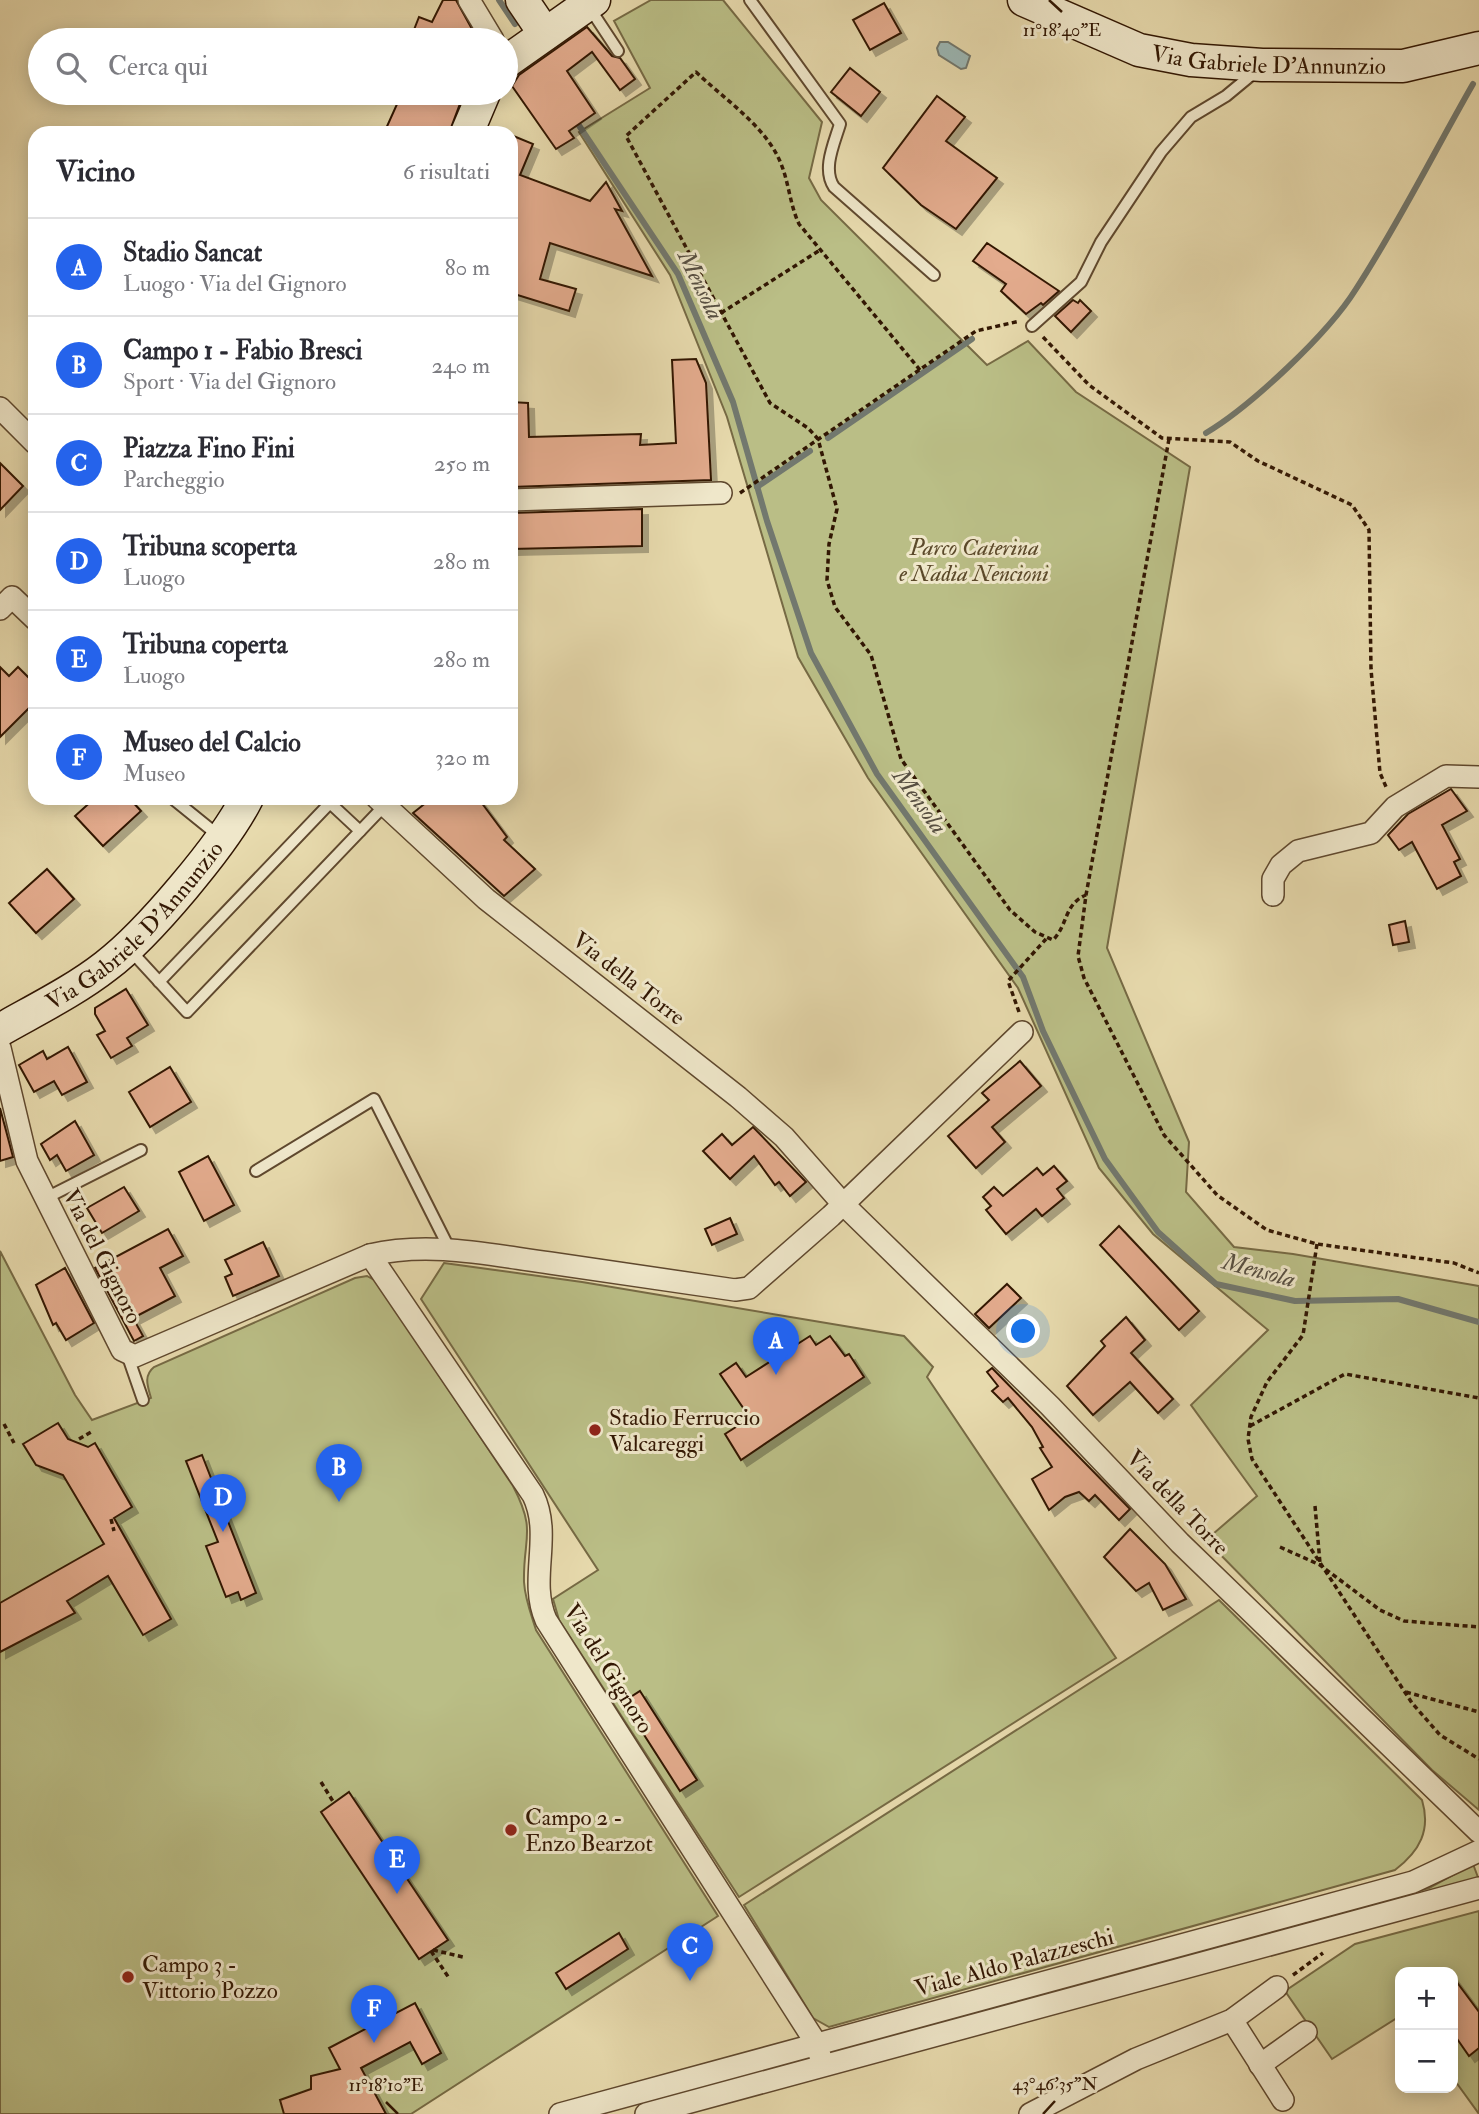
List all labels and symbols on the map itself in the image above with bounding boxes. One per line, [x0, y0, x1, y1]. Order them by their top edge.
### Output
text: 11°18'40"E [1023, 19, 1101, 42]
street label: Via Gabriele D'Annunzio [1149, 39, 1386, 81]
water label: Mensola [670, 243, 731, 325]
park label: Parco Caterina e Nadia Nencioni [899, 533, 1049, 588]
water label: Mensola [884, 761, 954, 840]
street label: Via Gabriele D'Annunzio [41, 836, 230, 1017]
street label: Via della Torre [566, 925, 691, 1032]
street label: Via del Gignoro [56, 1184, 149, 1329]
water label: Mensola [1217, 1245, 1299, 1295]
your location [1006, 1314, 1040, 1348]
pin: A [753, 1317, 799, 1375]
place label: Stadio Ferruccio Valcareggi [609, 1403, 760, 1458]
marker: Stadio Ferruccio Valcareggi [587, 1422, 603, 1438]
pin: B [316, 1444, 362, 1502]
street label: Via della Torre [1120, 1444, 1235, 1561]
pin: D [200, 1474, 246, 1532]
street label: Via del Gignoro [557, 1598, 660, 1738]
place label: Campo 2 - Enzo Bearzot [525, 1803, 653, 1858]
marker: Campo 2 - Enzo Bearzot [503, 1822, 519, 1838]
pin: E [374, 1836, 420, 1894]
street label: Viale Aldo Palazzeschi [912, 1922, 1117, 2003]
pin: C [667, 1923, 713, 1981]
place label: Campo 3 - Vittorio Pozzo [142, 1950, 278, 2005]
marker: Campo 3 - Vittorio Pozzo [120, 1969, 136, 1985]
pin: F [351, 1985, 397, 2043]
text: 43°46'35"N [1012, 2073, 1098, 2096]
text: 11°18'10"E [348, 2074, 424, 2097]

